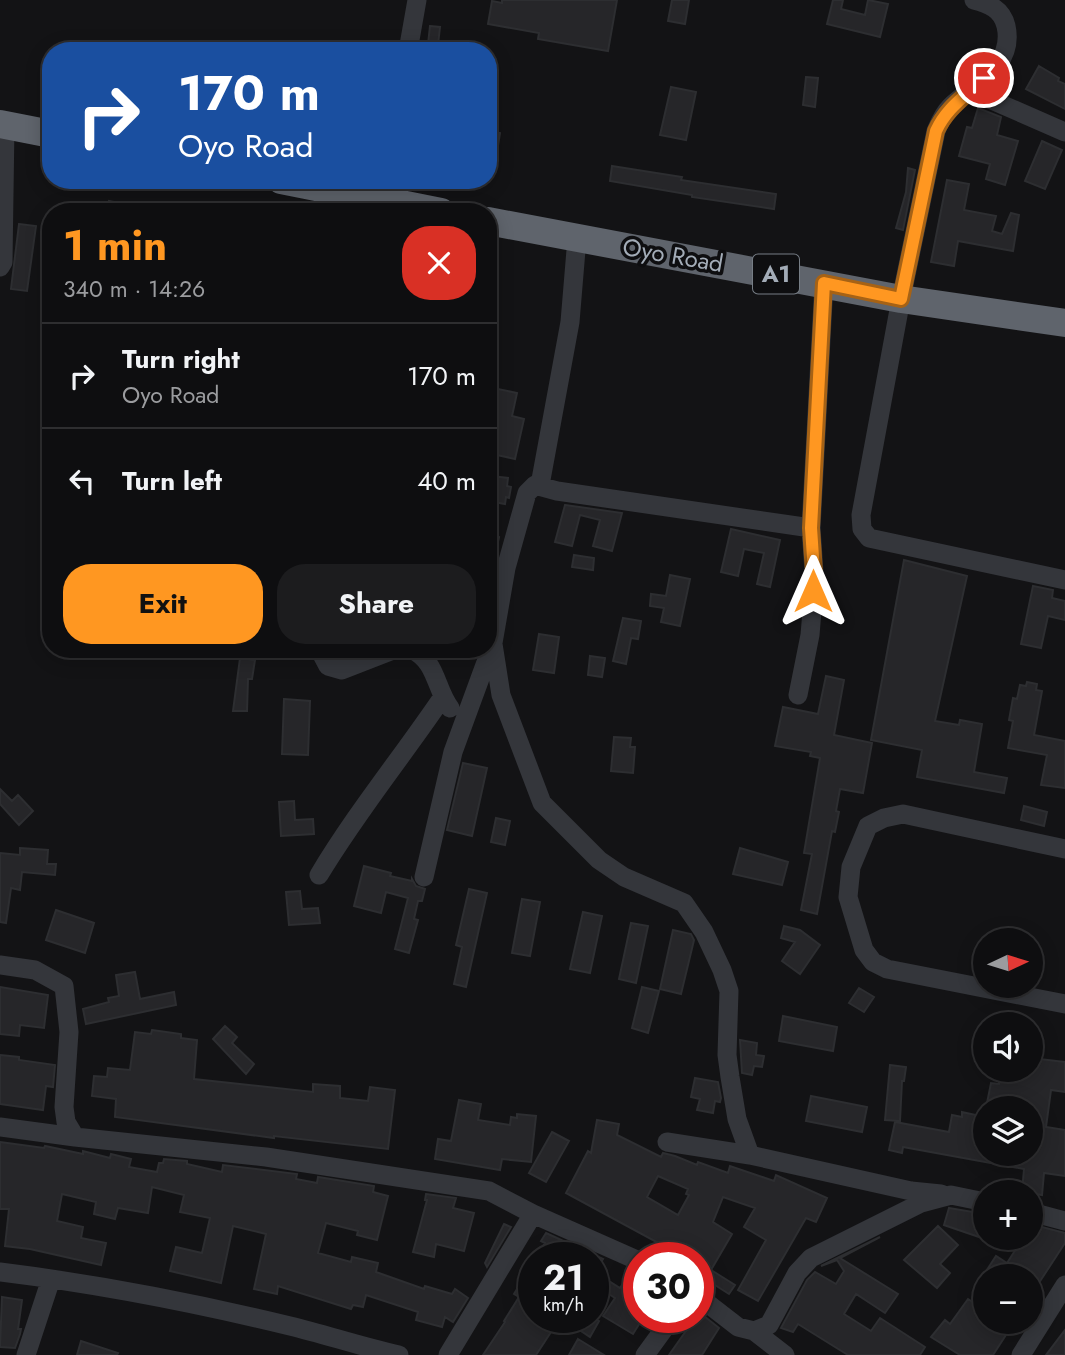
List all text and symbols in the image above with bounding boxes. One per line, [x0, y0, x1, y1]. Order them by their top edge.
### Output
pin [954, 48, 1014, 108]
text: 170 m [178, 58, 320, 128]
icon: arrive [965, 59, 1003, 97]
icon: right [63, 70, 154, 161]
text: Oyo Road [178, 123, 313, 169]
text: 1 min [63, 215, 167, 276]
button: close [402, 226, 476, 300]
street label: Oyo Road [620, 229, 726, 281]
road number: A1 [753, 255, 799, 294]
text: 340 m · 14:26 [63, 272, 205, 306]
text: Turn right [122, 340, 240, 378]
icon: right [63, 357, 101, 395]
text: 170 m [407, 357, 476, 395]
text: Oyo Road [122, 378, 219, 412]
icon: left [63, 462, 101, 500]
text: Turn left [122, 462, 222, 500]
text: 40 m [417, 462, 476, 500]
position arrow [776, 554, 850, 628]
button: Exit [63, 564, 263, 644]
button: Share [277, 564, 476, 644]
north arrow [973, 928, 1043, 998]
map controls [973, 928, 1043, 1334]
button: sound [973, 1012, 1043, 1082]
button: layers [973, 1096, 1043, 1166]
button: + [973, 1180, 1043, 1250]
speed limit sign: 30 [623, 1242, 714, 1333]
text: 21 [543, 1253, 584, 1303]
button: − [973, 1264, 1043, 1334]
text: km/h [543, 1292, 584, 1318]

